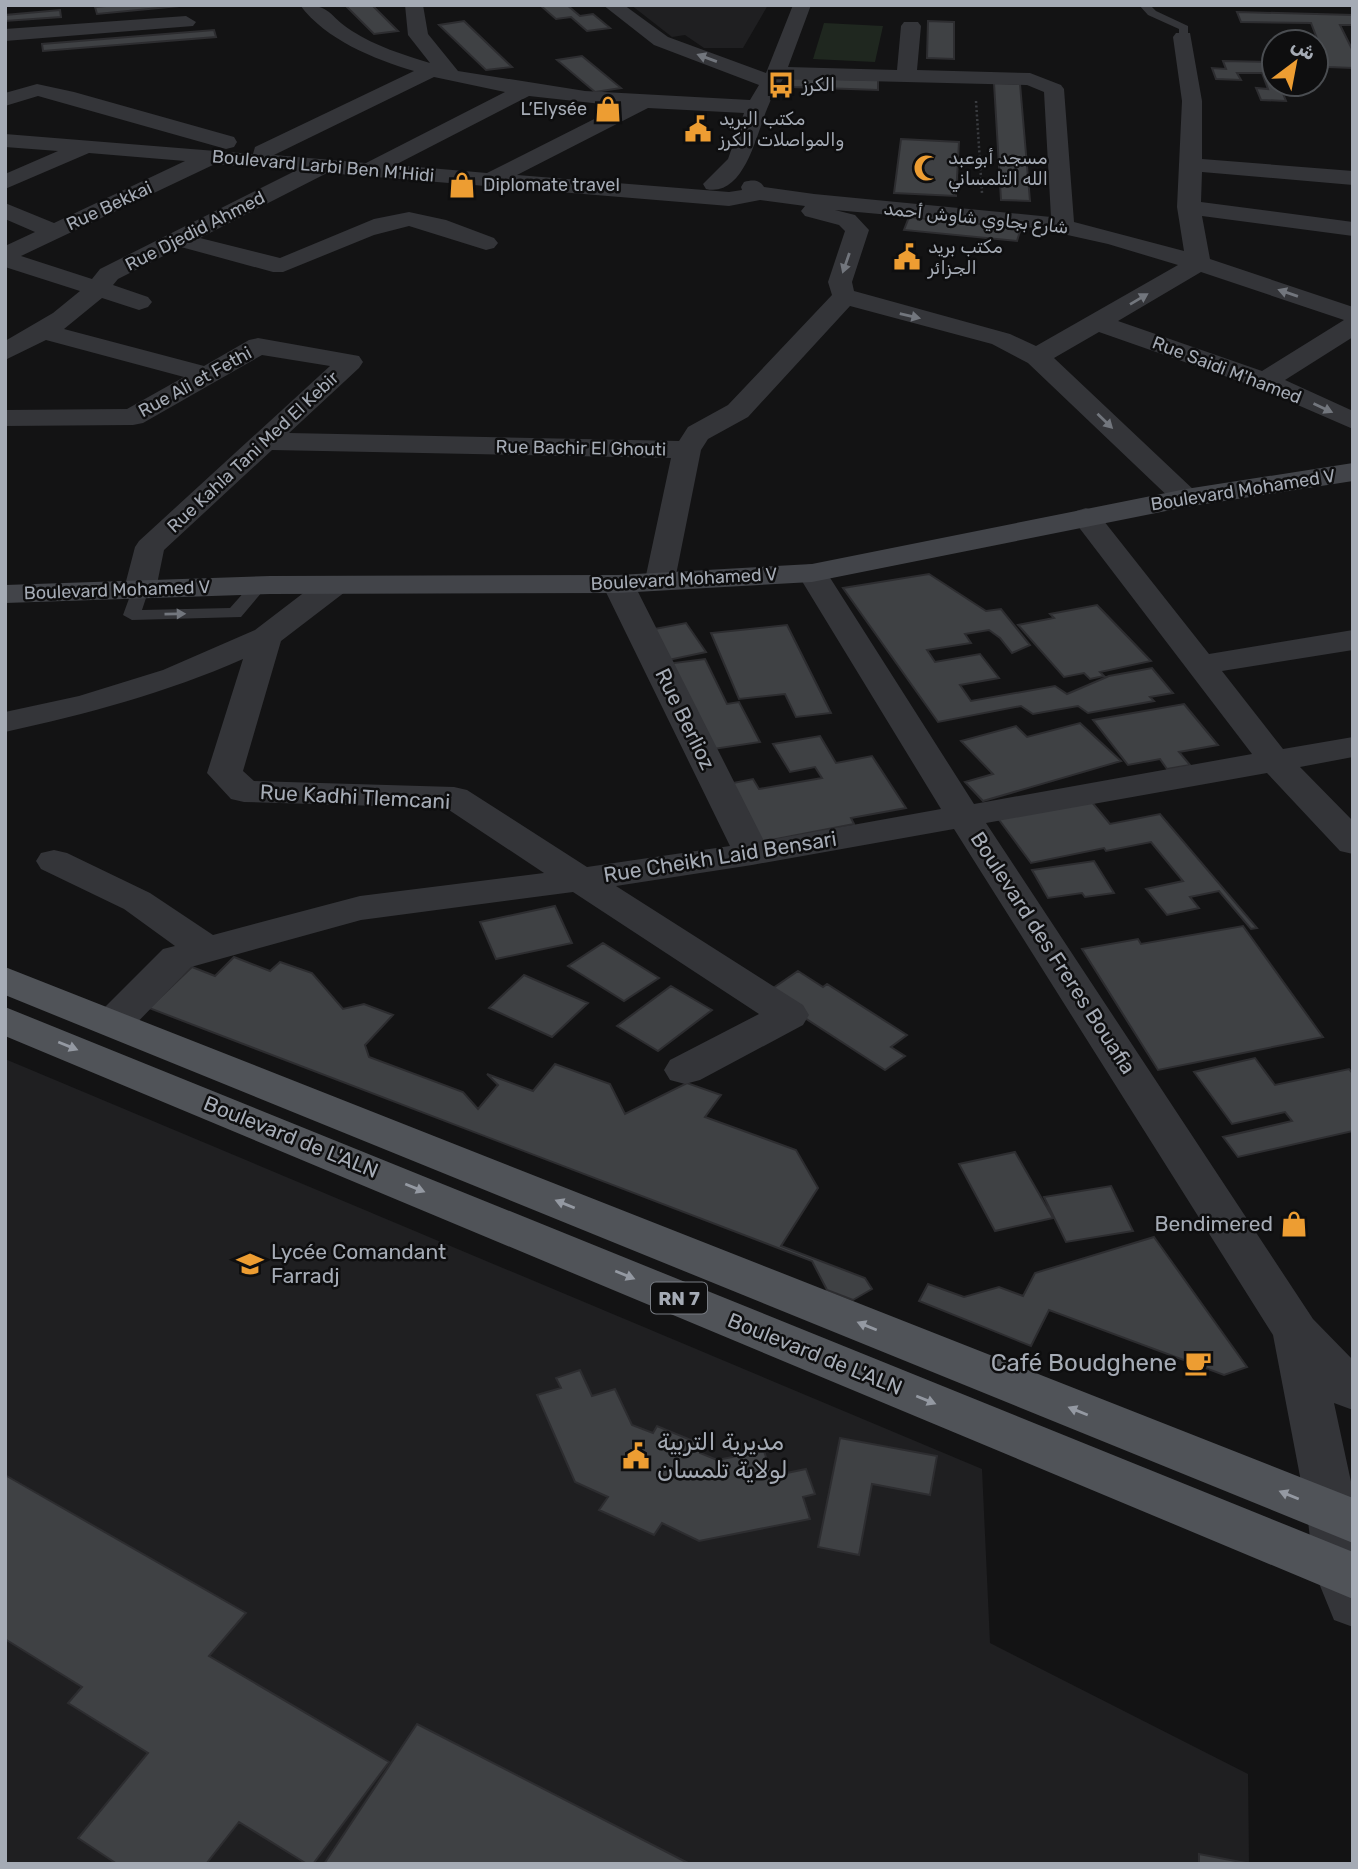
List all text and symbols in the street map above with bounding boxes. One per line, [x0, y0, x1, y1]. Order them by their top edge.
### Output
north arrow [1260, 28, 1330, 98]
text: ش [1287, 33, 1320, 65]
one-way arrow [697, 52, 718, 63]
bus stop icon: الكرز [766, 70, 796, 100]
place label: الكرز [801, 74, 835, 96]
shop icon: L’Elysée [593, 94, 623, 124]
place label: L’Elysée [520, 98, 587, 120]
place label: مكتب البريد والمواصلات الكرز [718, 108, 844, 151]
public building icon: مكتب البريد والمواصلات الكرز [683, 114, 713, 144]
street label: Boulevard Larbi Ben M'Hidi [211, 145, 435, 187]
place label: مسجد أبوعبد الله التلمساني [948, 147, 1048, 192]
mosque icon: مسجد أبوعبد الله التلمساني [912, 153, 942, 183]
shop icon: Diplomate travel [447, 170, 477, 200]
place label: Diplomate travel [483, 174, 620, 196]
street label: Rue Bekkai [63, 177, 155, 235]
street label: Rue Djedid Ahmed [122, 186, 268, 276]
street label: شارع بجاوي شاوش أحمد [882, 197, 1070, 240]
place label: مكتب بريد الجزائر [927, 236, 1003, 279]
public building icon: مكتب بريد الجزائر [892, 242, 922, 272]
one-way arrow [840, 253, 851, 274]
one-way arrow [1278, 287, 1299, 298]
one-way arrow [1130, 293, 1149, 305]
one-way arrow [899, 311, 921, 322]
street label: Rue Saidi M'hamed [1149, 331, 1305, 409]
street label: Rue Ali et Fethi [135, 342, 255, 422]
street label: Rue Kahla Tani Med El Kebir [163, 367, 344, 537]
one-way arrow [1313, 402, 1333, 414]
one-way arrow [1096, 413, 1113, 429]
street label: Rue Bachir El Ghouti [495, 436, 667, 460]
street label: Boulevard Mohamed V [1149, 465, 1337, 515]
street label: Boulevard Mohamed V [590, 563, 778, 595]
street label: Boulevard Mohamed V [23, 576, 211, 604]
one-way arrow [164, 608, 186, 620]
street label: Rue Berlioz [650, 664, 721, 774]
street label: Rue Kadhi Tlemcani [259, 779, 451, 814]
street label: Rue Cheikh Laid Bensari [602, 826, 838, 887]
street label: Boulevard des Freres Bouafia [966, 827, 1141, 1079]
one-way arrow [58, 1041, 79, 1052]
street label: Boulevard de L'ALN [200, 1090, 382, 1183]
one-way arrow [404, 1183, 425, 1194]
one-way arrow [555, 1198, 576, 1209]
shop icon: Bendimered [1279, 1209, 1309, 1239]
place label: Bendimered [1154, 1211, 1273, 1236]
place label: Lycée Comandant Farradj [271, 1239, 446, 1288]
school or university icon: Lycée Comandant Farradj [235, 1249, 265, 1279]
one-way arrow [615, 1270, 636, 1281]
road number: RN 7 [651, 1282, 707, 1314]
street label: Boulevard de L'ALN [724, 1307, 906, 1400]
one-way arrow [857, 1320, 878, 1331]
cafe icon: Café Boudghene [1183, 1348, 1213, 1378]
place label: Café Boudghene [991, 1349, 1177, 1377]
one-way arrow [916, 1394, 937, 1405]
one-way arrow [1068, 1405, 1089, 1416]
place label: مديرية التربية لولاية تلمسان [657, 1428, 788, 1484]
public building icon: مديرية التربية لولاية تلمسان [621, 1441, 651, 1471]
one-way arrow [1279, 1490, 1300, 1501]

